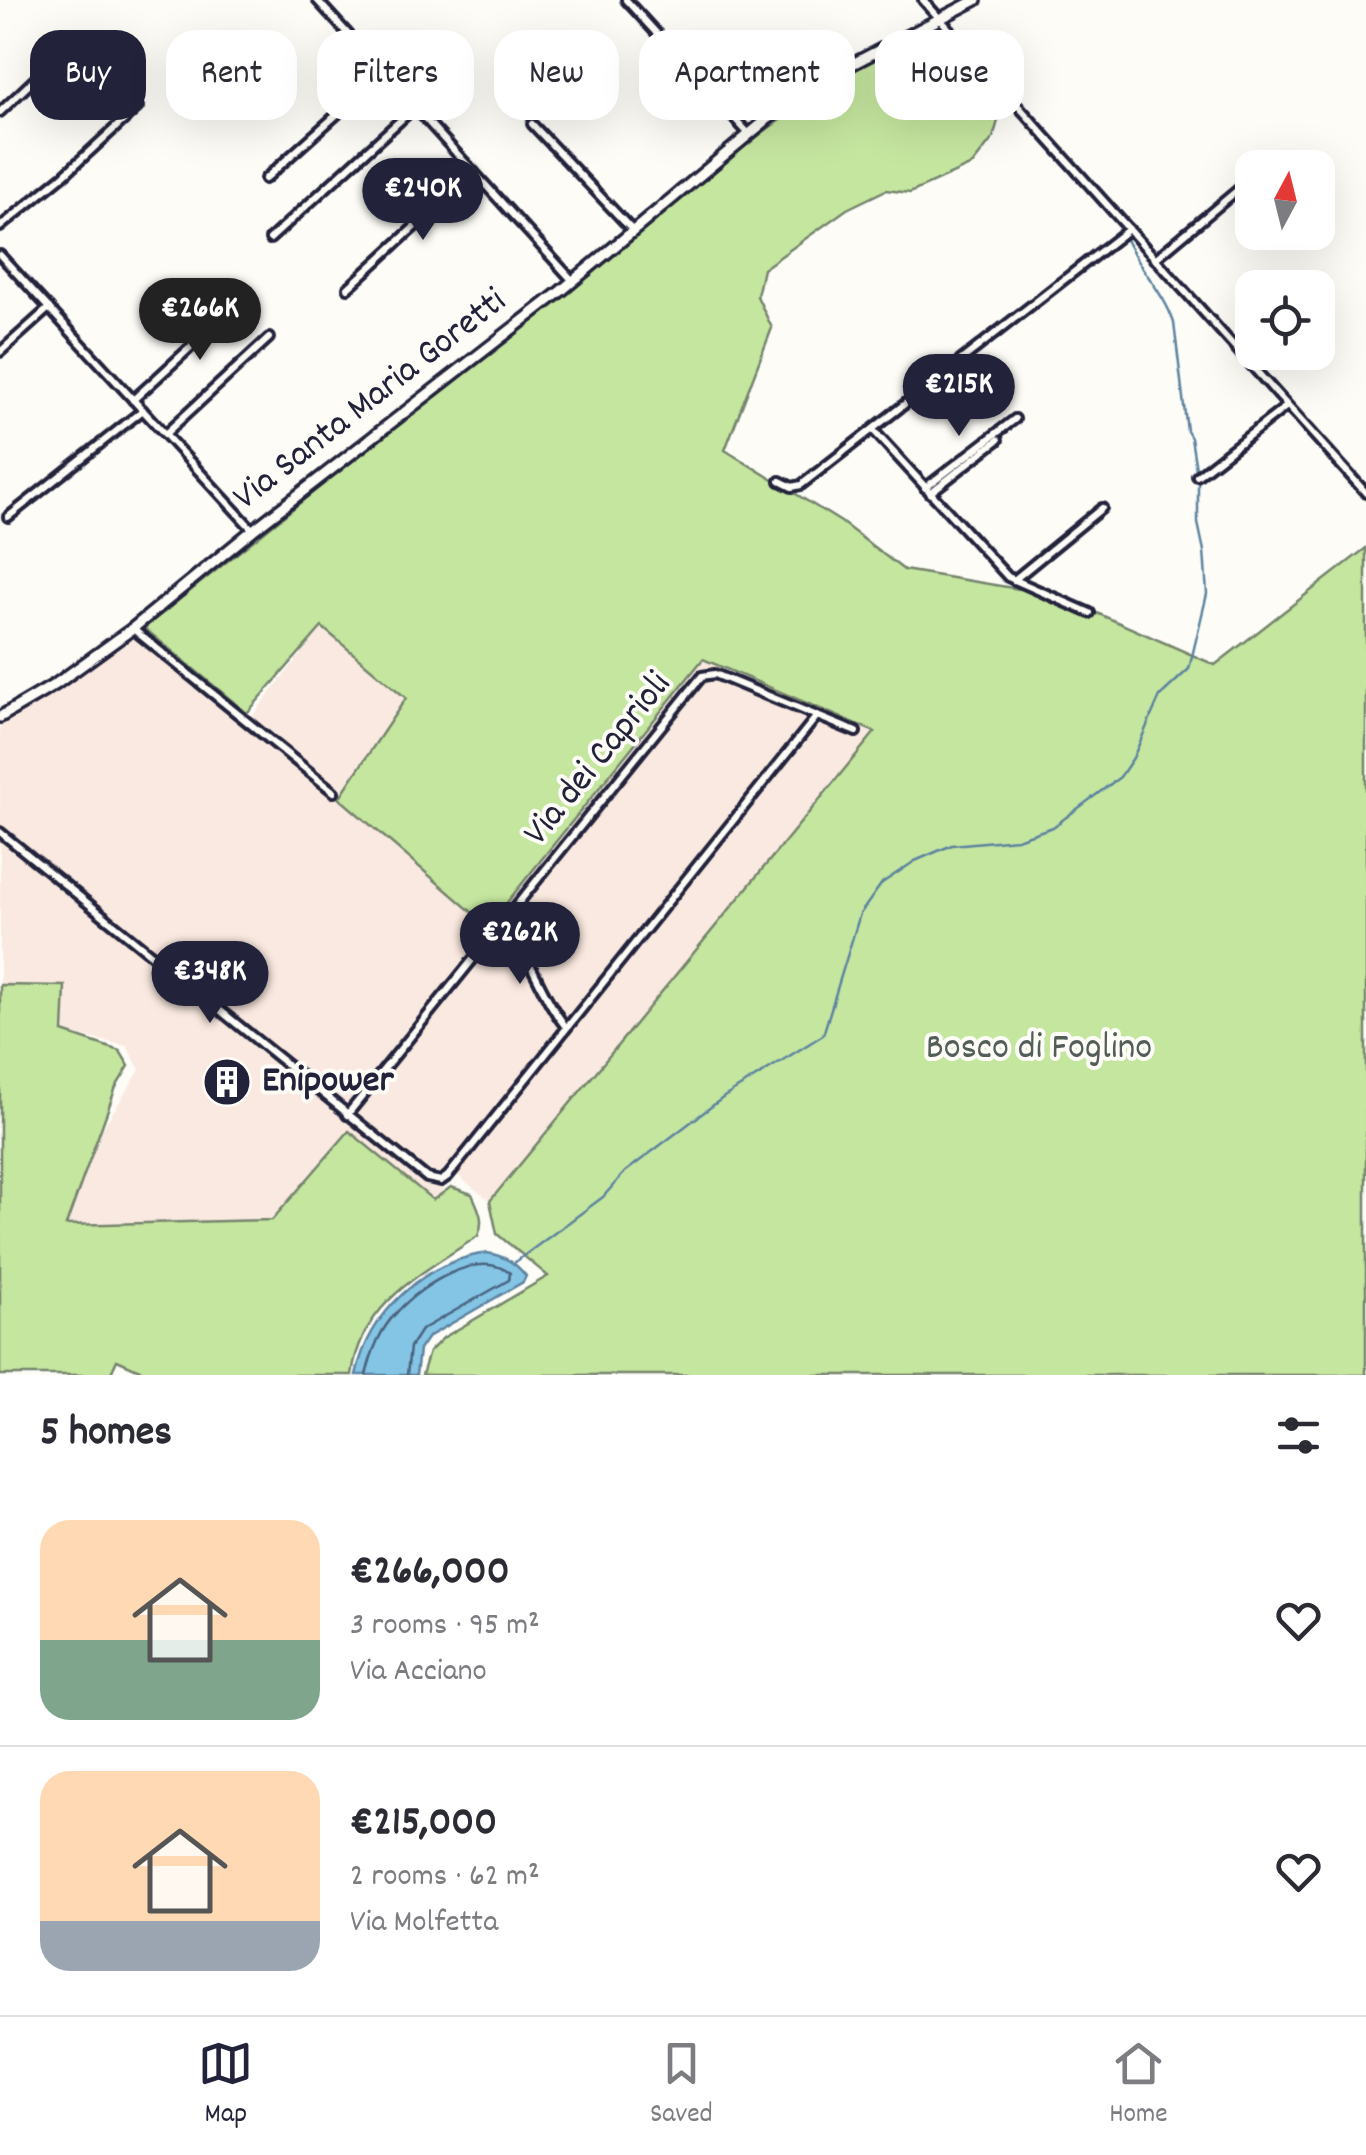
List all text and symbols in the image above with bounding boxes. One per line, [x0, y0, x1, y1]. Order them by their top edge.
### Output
chip: Buy [30, 30, 146, 120]
chip: Rent [166, 30, 297, 120]
chip: Filters [317, 30, 474, 120]
chip: New [494, 30, 619, 120]
chip: Apartment [639, 30, 855, 120]
chip: House [875, 30, 1024, 120]
north arrow [1235, 150, 1335, 250]
map controls [1235, 150, 1335, 370]
pin: €240K [353, 158, 493, 243]
text: €240K [384, 167, 462, 213]
button: locate [1235, 270, 1335, 370]
street label: Via Santa Maria Goretti [222, 276, 520, 525]
pin: €266K [130, 278, 270, 363]
text: €266K [161, 287, 239, 333]
pin: €215K [889, 354, 1029, 439]
text: €215K [925, 363, 993, 409]
street label: Via dei Caprioli [512, 661, 686, 859]
pin: €262K [450, 902, 590, 987]
text: €262K [482, 911, 558, 957]
pin: €348K [140, 941, 280, 1026]
text: €348K [174, 950, 246, 996]
park label: Bosco di Foglino [926, 1022, 1152, 1077]
place label: Enipower [262, 1055, 394, 1110]
building icon: Enipower [201, 1056, 253, 1108]
text: 5 homes [40, 1405, 172, 1465]
icon: filters [1271, 1408, 1326, 1463]
text: €266,000 [350, 1544, 510, 1604]
icon: home [120, 1560, 240, 1680]
icon: heart [1271, 1593, 1326, 1648]
text: 3 rooms · 95 m² [350, 1604, 540, 1650]
text: Via Acciano [350, 1650, 487, 1696]
text: €215,000 [350, 1795, 497, 1855]
icon: home [120, 1811, 240, 1931]
icon: heart [1271, 1844, 1326, 1899]
text: 2 rooms · 62 m² [350, 1855, 540, 1901]
text: Via Molfetta [350, 1901, 498, 1947]
tab: Map [198, 2036, 253, 2136]
tab: Saved [650, 2036, 713, 2136]
tab: Home [1109, 2036, 1168, 2136]

